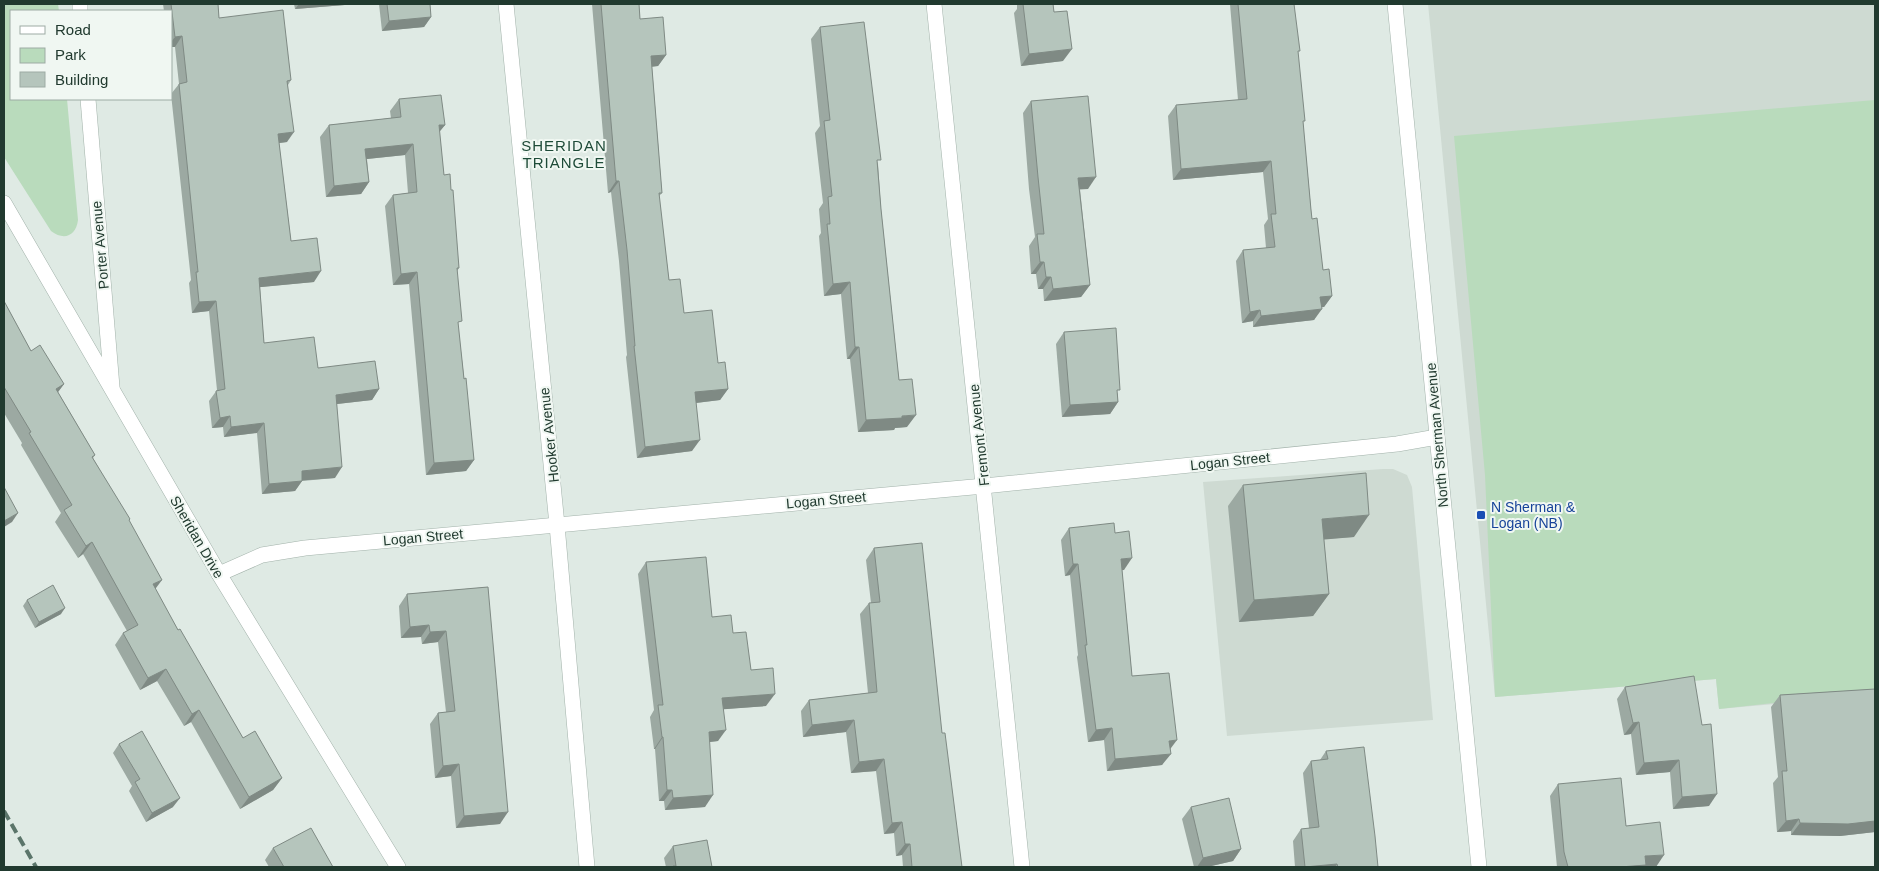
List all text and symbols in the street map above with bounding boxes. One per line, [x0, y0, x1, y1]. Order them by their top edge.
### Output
legend [10, 10, 172, 100]
text: Road [55, 21, 91, 38]
text: Park [55, 46, 86, 63]
text: Building [55, 71, 108, 88]
district label: SHERIDAN TRIANGLE [521, 137, 607, 171]
street label: Porter Avenue [88, 200, 112, 290]
street label: North Sherman Avenue [1423, 362, 1451, 508]
street label: Fremont Avenue [966, 383, 992, 487]
street label: Hooker Avenue [536, 386, 562, 483]
street label: Logan Street [1189, 449, 1271, 473]
street label: Logan Street [785, 489, 867, 511]
street label: Sheridan Drive [167, 493, 227, 581]
place label: N Sherman & Logan (NB) [1491, 499, 1576, 531]
marker: N Sherman & Logan (NB) [1475, 509, 1487, 521]
street label: Logan Street [382, 526, 464, 548]

